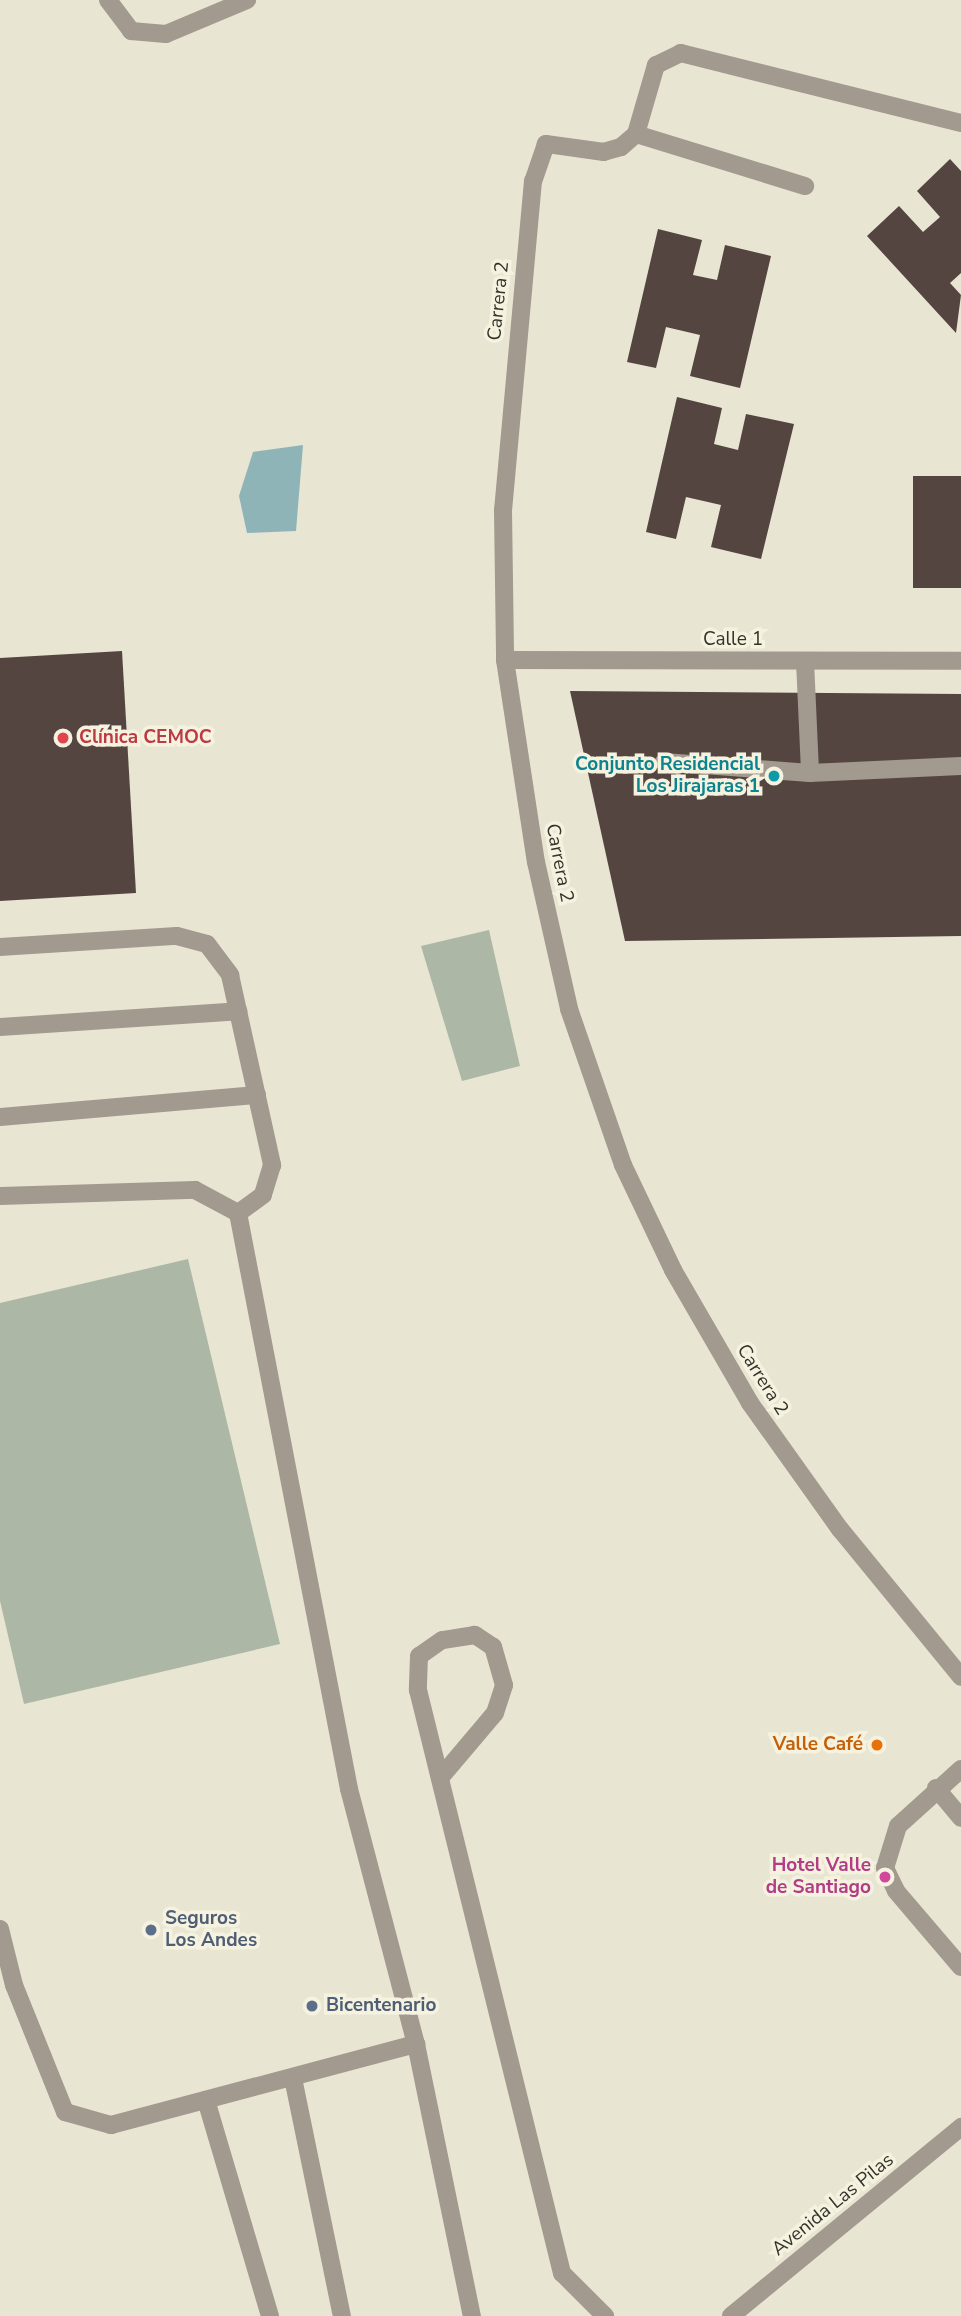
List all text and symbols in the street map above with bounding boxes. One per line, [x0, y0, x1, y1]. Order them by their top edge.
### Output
street label: Carrera 2 [484, 260, 514, 342]
street label: Calle 1 [703, 629, 763, 651]
place label: Clínica CEMOC [79, 727, 212, 749]
marker: Clínica CEMOC [53, 728, 73, 748]
place label: Conjunto Residencial Los Jirajaras 1 [575, 754, 760, 798]
marker: Conjunto Residencial Los Jirajaras 1 [766, 768, 782, 784]
street label: Carrera 2 [540, 822, 578, 904]
street label: Carrera 2 [731, 1340, 793, 1420]
place label: Valle Café [773, 1734, 863, 1756]
marker: Valle Café [869, 1737, 885, 1753]
place label: Hotel Valle de Santiago [766, 1855, 871, 1899]
marker: Hotel Valle de Santiago [877, 1869, 893, 1885]
place label: Seguros Los Andes [165, 1908, 257, 1952]
marker: Seguros Los Andes [143, 1922, 159, 1938]
place label: Bicentenario [326, 1995, 436, 2017]
marker: Bicentenario [304, 1998, 320, 2014]
street label: Avenida Las Pilas [768, 2149, 898, 2261]

